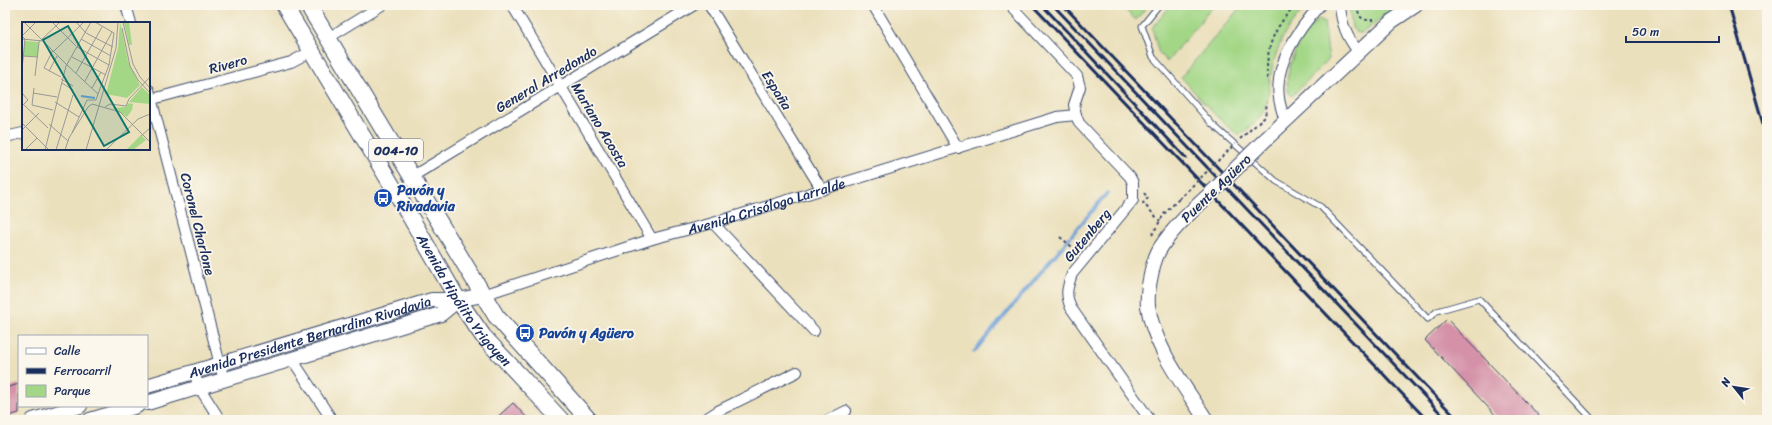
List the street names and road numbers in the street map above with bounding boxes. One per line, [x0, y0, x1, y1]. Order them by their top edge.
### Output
street label: General Arredondo [490, 39, 602, 120]
street label: Rivero [206, 47, 250, 82]
street label: España [755, 65, 799, 116]
street label: Mariano Acosta [564, 78, 635, 173]
road number: 004-10 [369, 139, 423, 161]
street label: Puente Agüero [1175, 148, 1258, 229]
street label: Coronel Charlone [173, 170, 222, 278]
street label: Avenida Crisólogo Larralde [684, 171, 849, 242]
street label: Gutenberg [1057, 203, 1118, 268]
street label: Avenida Hipólito Yrigoyen [409, 228, 518, 373]
street label: Avenida Presidente Bernardino Rivadavia [185, 289, 434, 386]

